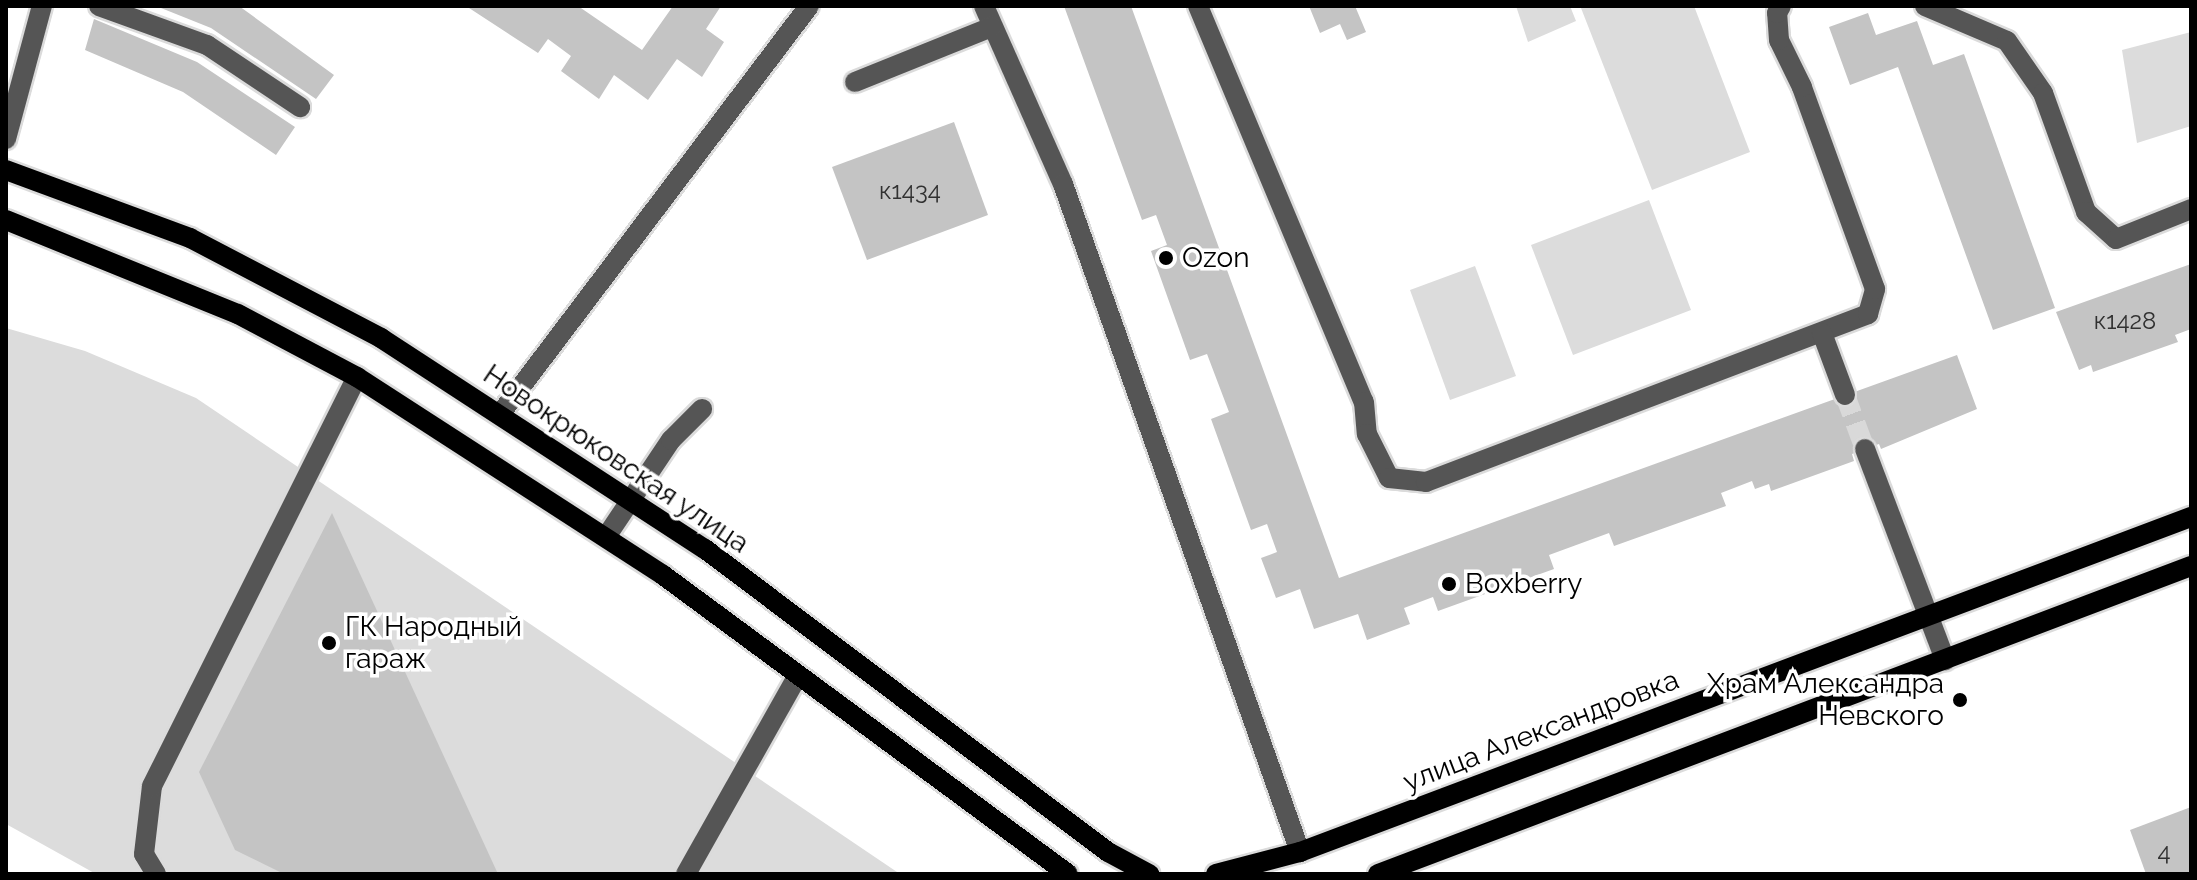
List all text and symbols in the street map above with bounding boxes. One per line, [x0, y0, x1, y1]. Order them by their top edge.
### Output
house number: к1434 [879, 177, 941, 205]
place label: Ozon [1182, 241, 1249, 275]
marker: Ozon [1157, 249, 1175, 267]
house number: к1428 [2094, 307, 2156, 335]
street label: Новокрюковская улица [477, 357, 755, 561]
place label: Boxberry [1465, 567, 1582, 601]
marker: Boxberry [1440, 575, 1458, 593]
place label: ГК Народный гараж [345, 610, 522, 676]
marker: ГК Народный гараж [320, 634, 338, 652]
street label: улица Александровка [1398, 663, 1684, 799]
place label: Храм Александра Невского [1706, 667, 1944, 733]
marker: Храм Александра Невского [1951, 691, 1969, 709]
house number: 4 [2157, 838, 2171, 866]

